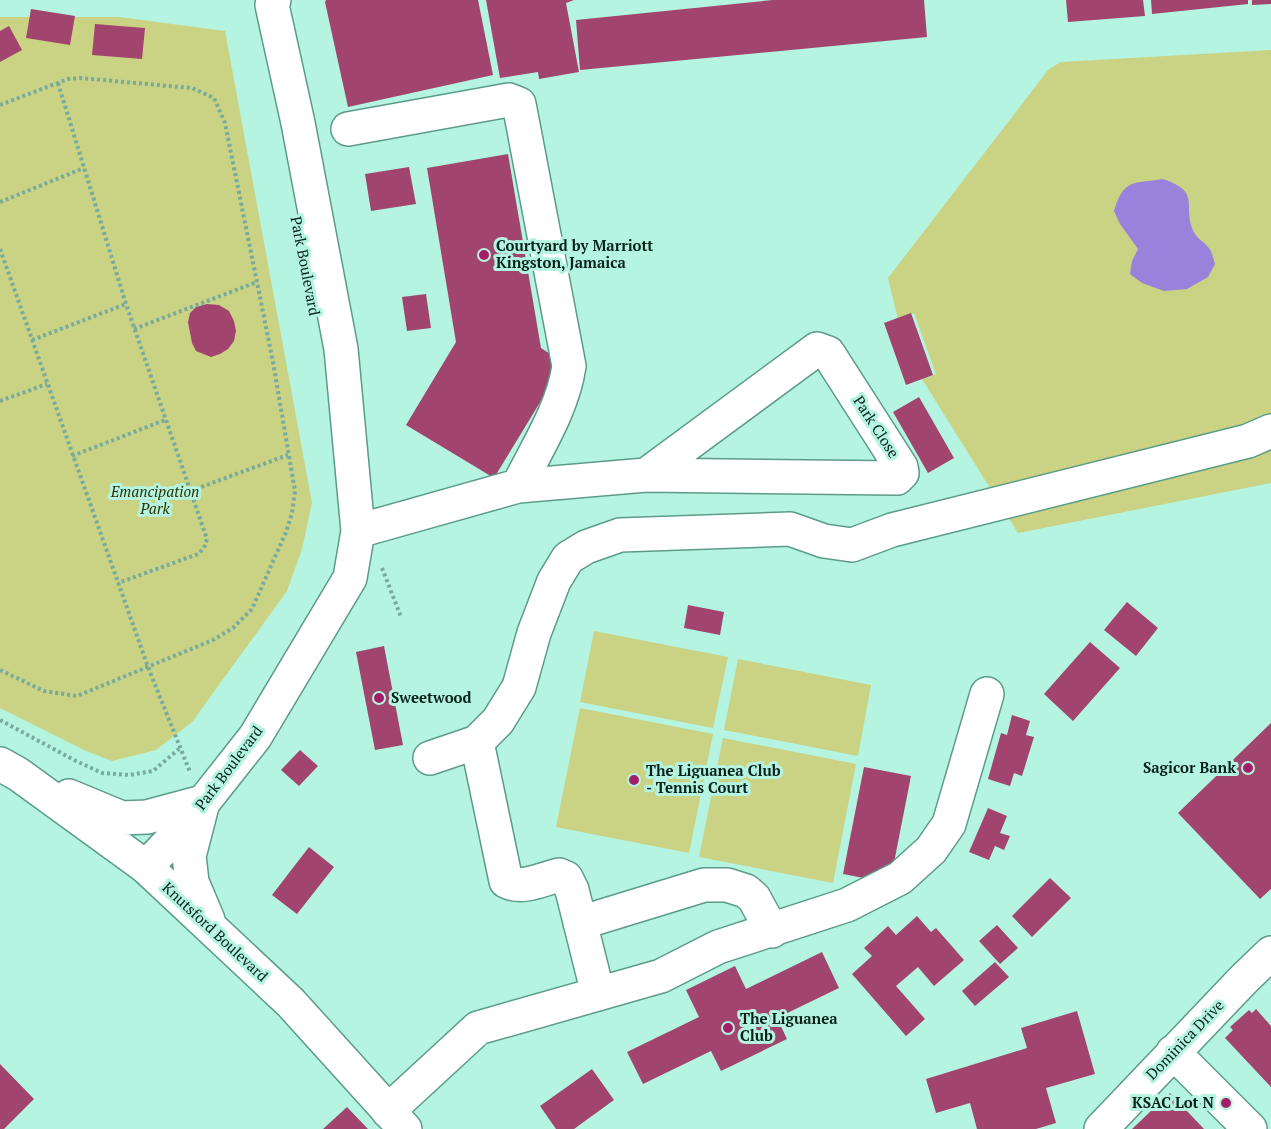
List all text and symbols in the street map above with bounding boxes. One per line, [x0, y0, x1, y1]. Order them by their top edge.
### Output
street label: Park Boulevard [287, 214, 325, 317]
place label: Courtyard by Marriott Kingston, Jamaica [496, 235, 653, 272]
marker: Courtyard by Marriott Kingston, Jamaica [477, 248, 491, 262]
street label: Park Close [849, 392, 904, 461]
park label: Emancipation Park [110, 481, 199, 518]
place label: Sweetwood [391, 687, 471, 707]
marker: Sweetwood [372, 691, 386, 705]
street label: Park Boulevard [190, 721, 267, 814]
place label: Sagicor Bank [1143, 757, 1236, 777]
place label: The Liguanea Club - Tennis Court [646, 760, 781, 797]
marker: Sagicor Bank [1241, 761, 1255, 775]
marker: The Liguanea Club - Tennis Court [627, 773, 641, 787]
street label: Knutsford Boulevard [159, 877, 273, 985]
street label: Dominica Drive [1141, 995, 1228, 1084]
place label: The Liguanea Club [740, 1008, 838, 1045]
marker: The Liguanea Club [721, 1021, 735, 1035]
place label: KSAC Lot N [1132, 1092, 1215, 1112]
marker: KSAC Lot N [1219, 1096, 1233, 1110]

